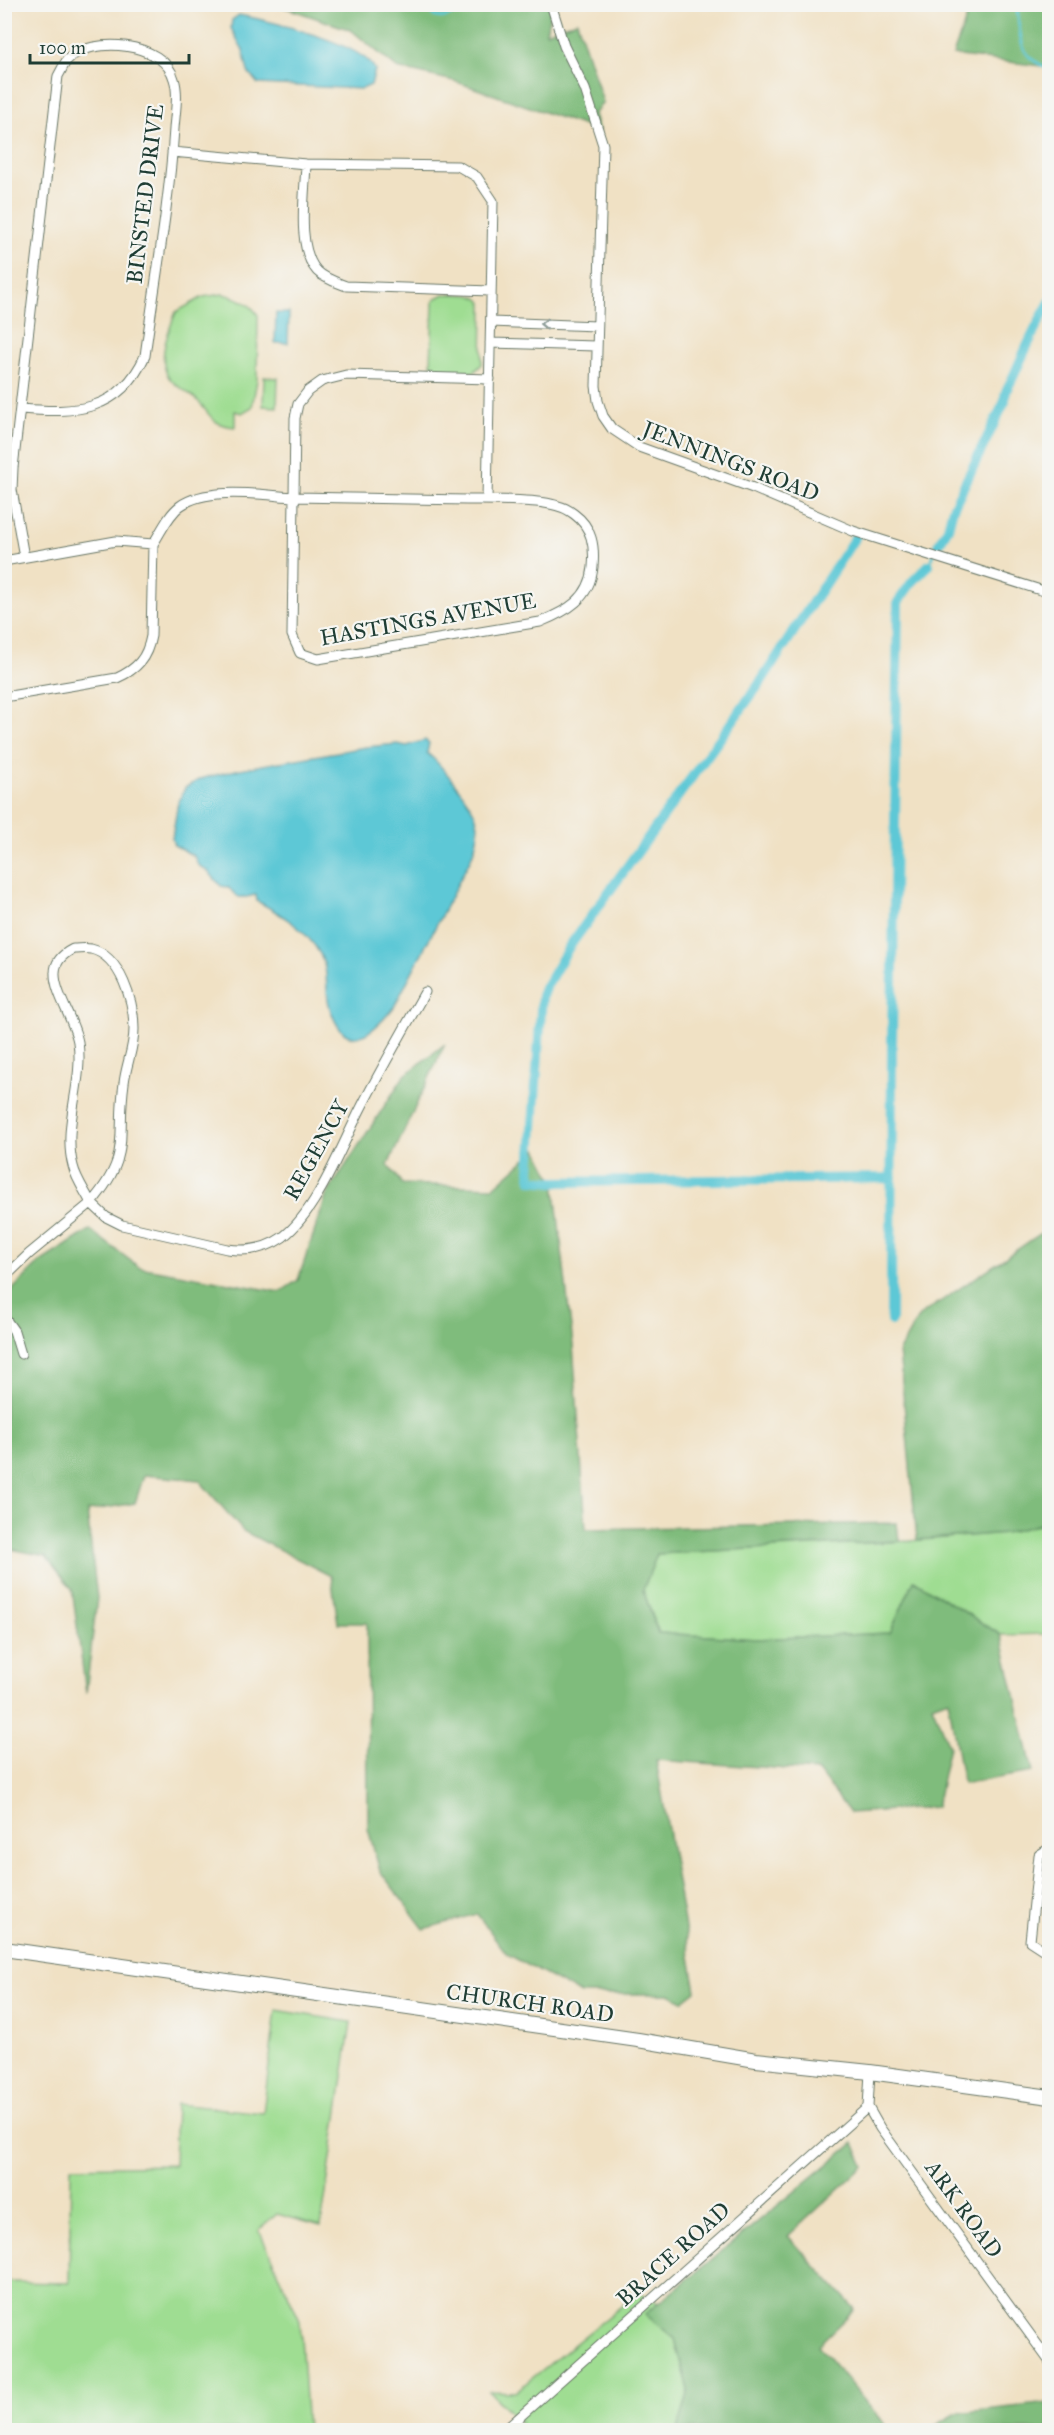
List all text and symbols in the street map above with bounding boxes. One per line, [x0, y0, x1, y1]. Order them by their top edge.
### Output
scale bar [30, 27, 189, 65]
text: 100 m [39, 37, 86, 59]
street label: BINSTED DRIVE [121, 102, 169, 285]
one-way arrow [539, 318, 548, 330]
street label: JENNINGS ROAD [637, 414, 823, 507]
street label: HASTINGS AVENUE [318, 587, 538, 651]
street label: REGENCY [277, 1094, 355, 1205]
street label: CHURCH ROAD [444, 1978, 616, 2028]
street label: ARK ROAD [919, 2154, 1009, 2263]
street label: BRACE ROAD [611, 2196, 735, 2312]

